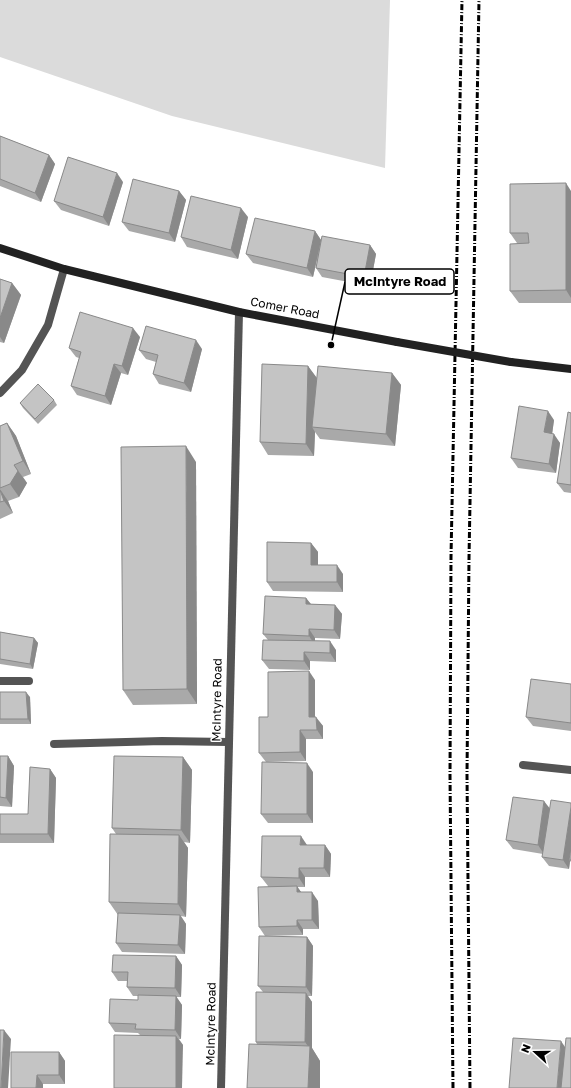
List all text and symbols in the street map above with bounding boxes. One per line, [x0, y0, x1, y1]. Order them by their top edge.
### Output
callout: McIntyre Road [345, 269, 454, 294]
text: McIntyre Road [354, 273, 446, 289]
street label: Comer Road [249, 293, 321, 322]
street label: McIntyre Road [208, 658, 225, 742]
street label: McIntyre Road [202, 982, 219, 1066]
north arrow [515, 1032, 555, 1072]
text: N [518, 1042, 533, 1054]

